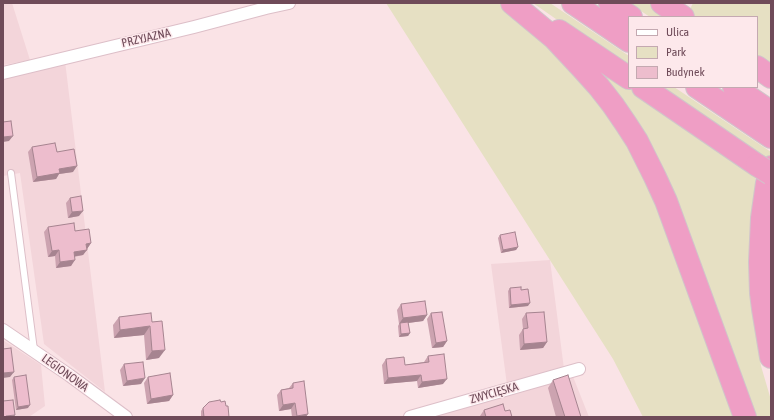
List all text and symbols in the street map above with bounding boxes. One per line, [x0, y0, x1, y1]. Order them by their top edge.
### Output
legend [628, 16, 758, 88]
street label: PRZYJAZNA [120, 25, 172, 51]
text: Ulica [666, 25, 689, 39]
text: Park [666, 45, 686, 59]
text: Budynek [666, 65, 705, 79]
street label: LEGIONOWA [39, 351, 91, 395]
street label: ZWYCIĘSKA [468, 379, 520, 407]

